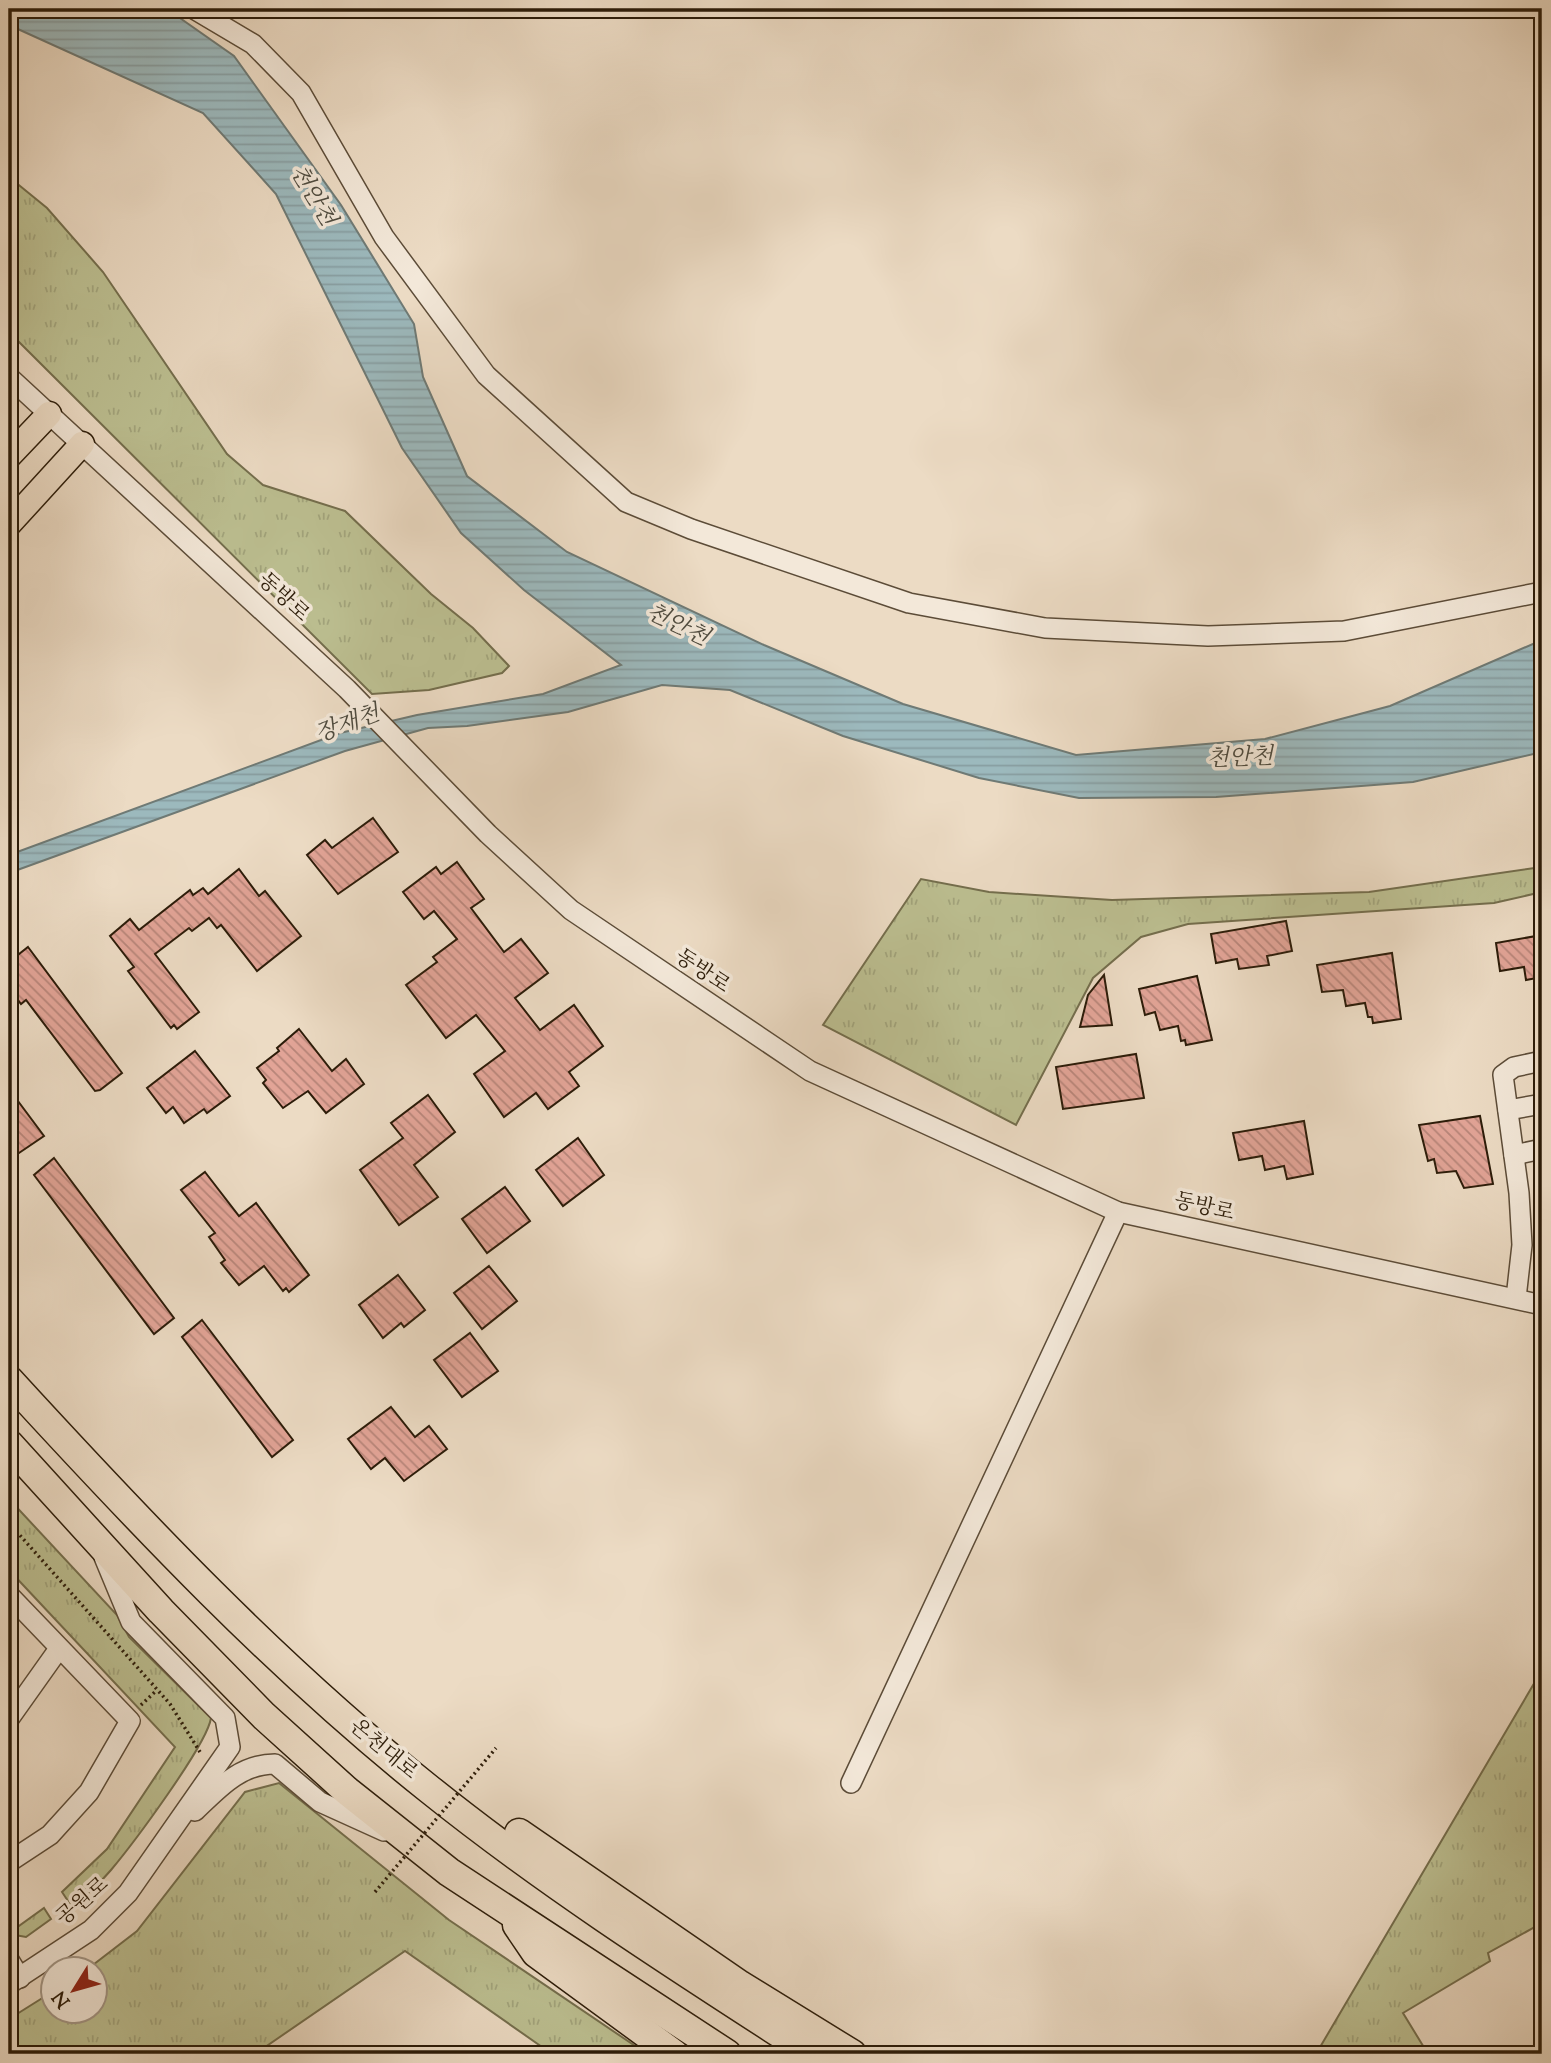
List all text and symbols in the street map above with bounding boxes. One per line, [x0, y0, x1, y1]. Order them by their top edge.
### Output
water label: 천안천 [281, 159, 344, 235]
street label: 동방로 [251, 566, 315, 630]
water label: 천안천 [640, 597, 716, 656]
water label: 장재천 [311, 697, 387, 752]
water label: 천안천 [1206, 741, 1276, 777]
street label: 동방로 [668, 943, 736, 1001]
street label: 동방로 [1171, 1187, 1237, 1229]
street label: 온천대로 [342, 1712, 424, 1788]
street label: 공원로 [50, 1871, 116, 1933]
north arrow [38, 1954, 108, 2024]
text: N [47, 1985, 78, 2013]

